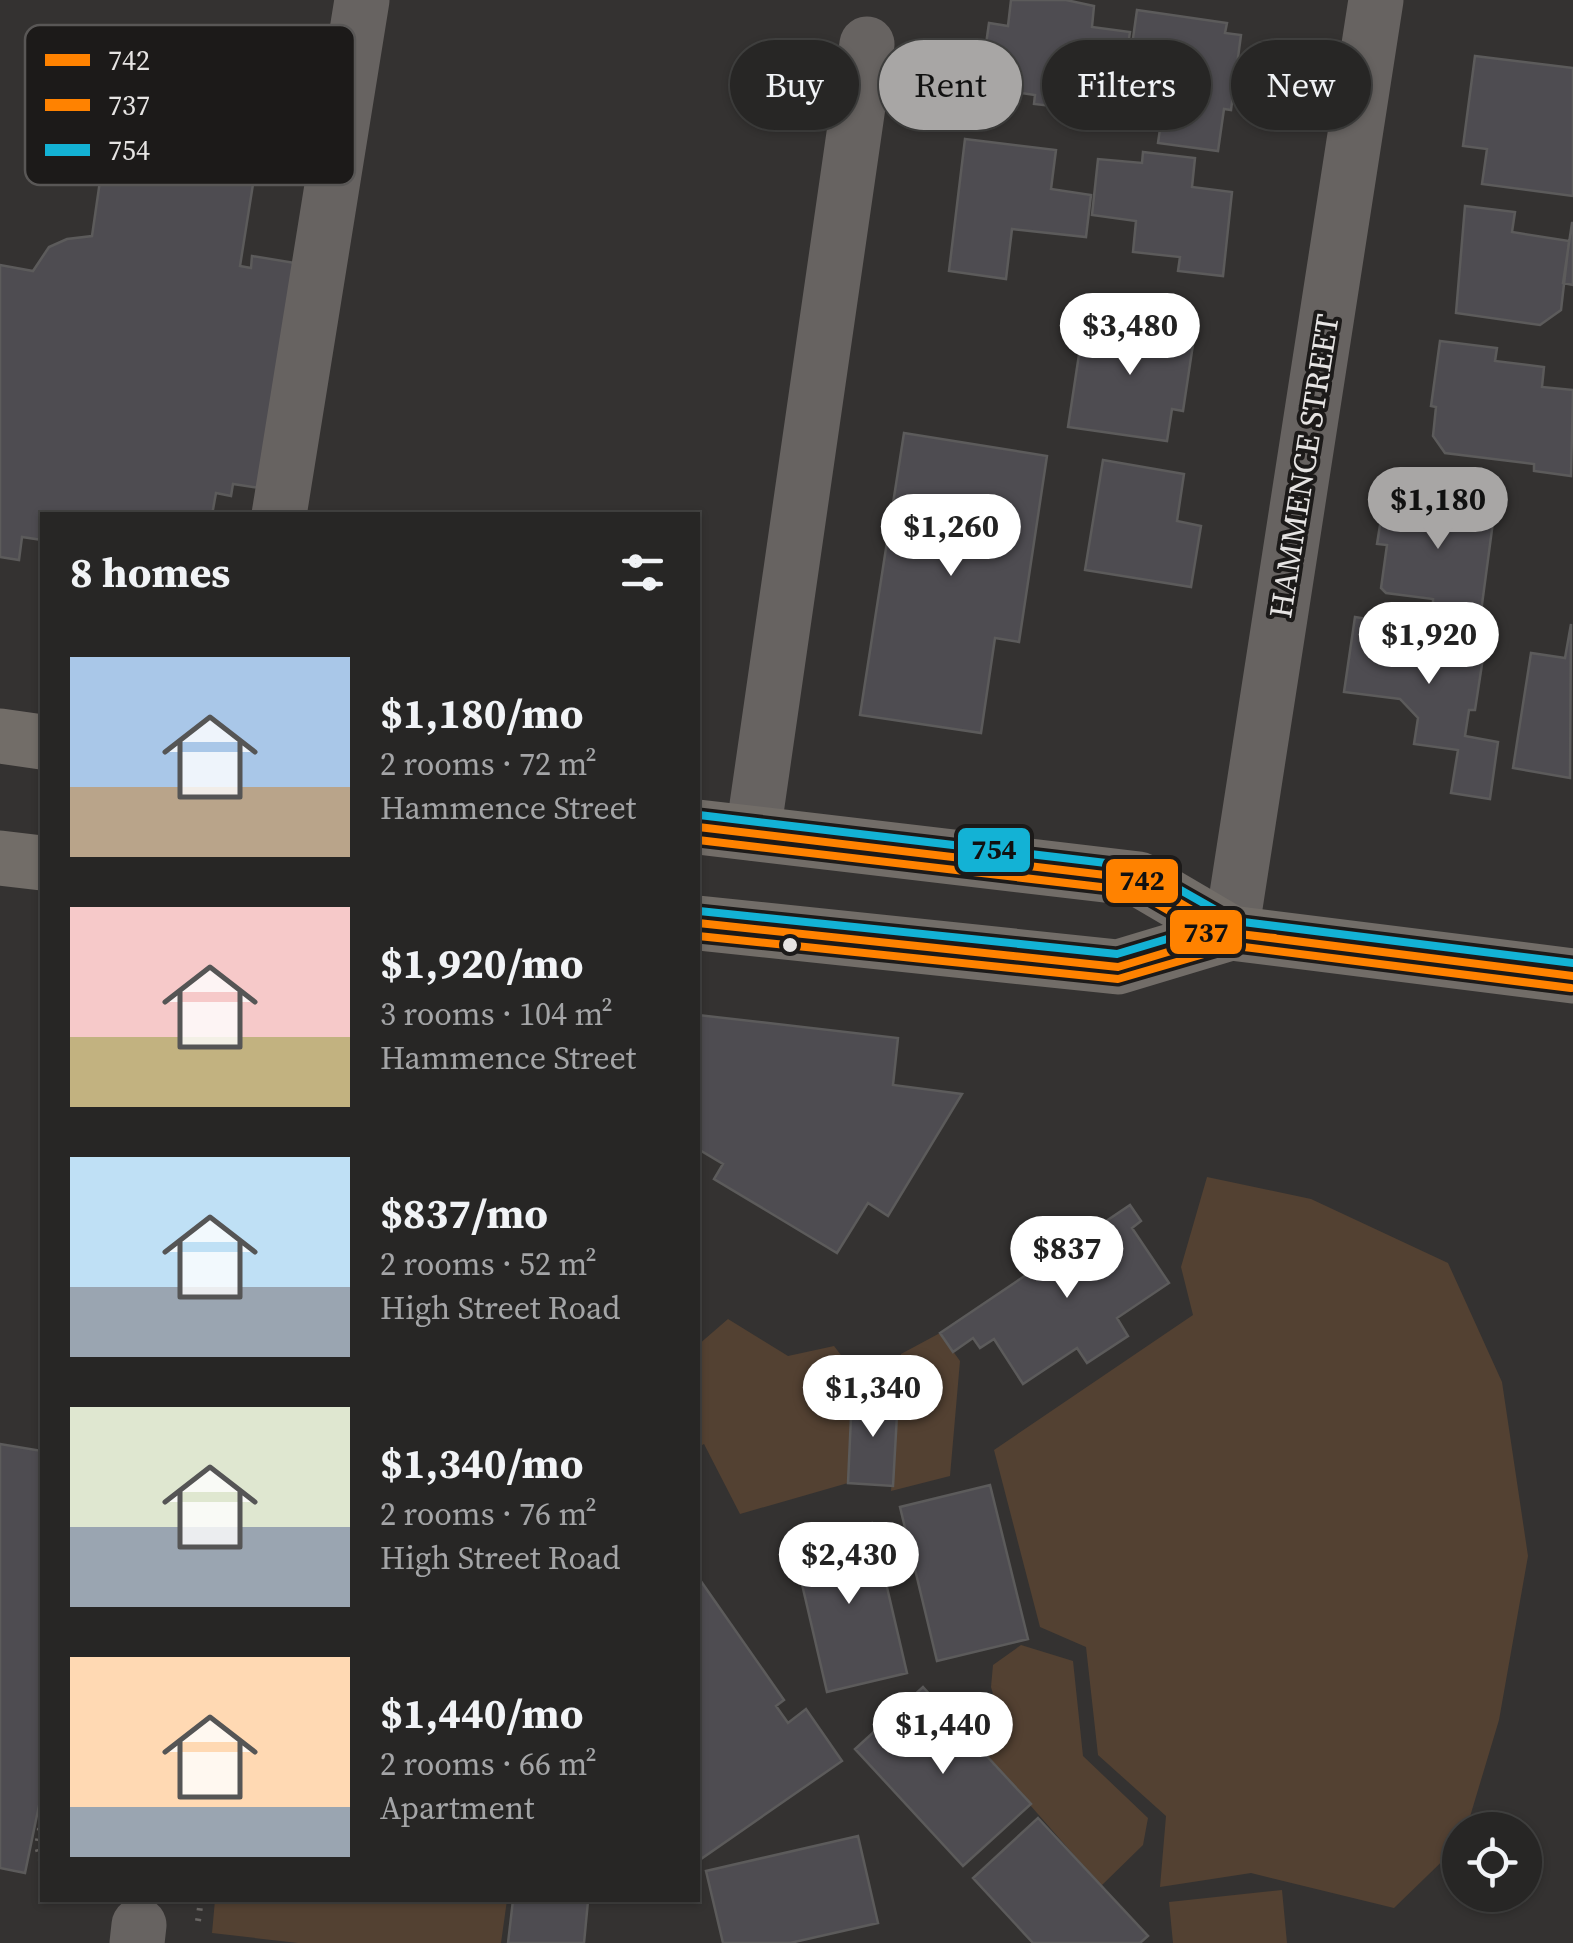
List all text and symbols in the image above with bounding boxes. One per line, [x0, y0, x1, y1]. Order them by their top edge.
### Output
legend [25, 25, 355, 185]
chip: Buy [730, 40, 859, 130]
chip: Rent [879, 40, 1022, 130]
chip: Filters [1042, 40, 1211, 130]
chip: New [1231, 40, 1371, 130]
text: 742 [108, 41, 150, 79]
text: 737 [108, 86, 150, 124]
text: 754 [108, 131, 150, 169]
pin: $3,480 [1049, 293, 1211, 378]
text: $3,480 [1082, 303, 1178, 347]
street label: HAMMENCE STREET [1258, 311, 1350, 621]
pin: $1,180 [1357, 467, 1519, 552]
text: $1,180 [1390, 477, 1486, 521]
pin: $1,260 [870, 494, 1032, 579]
text: $1,260 [903, 504, 999, 548]
text: 8 homes [70, 543, 230, 601]
icon: filters [615, 545, 670, 600]
pin: $1,920 [1348, 602, 1510, 687]
text: $1,920 [1381, 612, 1477, 656]
text: $1,180/mo [380, 684, 583, 742]
icon: home [150, 697, 270, 817]
text: 2 rooms · 72 m² [380, 742, 597, 786]
text: Hammence Street [380, 786, 636, 830]
line badge: 754 [956, 826, 1032, 874]
text: 754 [971, 830, 1017, 868]
line badge: 742 [1104, 857, 1180, 905]
text: 742 [1119, 861, 1165, 899]
line badge: 737 [1168, 908, 1244, 956]
text: 737 [1183, 913, 1229, 951]
text: $1,920/mo [380, 934, 583, 992]
unlabelled marker [780, 935, 800, 955]
icon: home [150, 947, 270, 1067]
text: 3 rooms · 104 m² [380, 992, 613, 1036]
text: Hammence Street [380, 1036, 636, 1080]
text: $837/mo [380, 1184, 548, 1242]
icon: home [150, 1197, 270, 1317]
pin: $837 [1008, 1216, 1126, 1301]
text: $837 [1032, 1226, 1102, 1270]
text: 2 rooms · 52 m² [380, 1242, 597, 1286]
text: High Street Road [380, 1286, 620, 1330]
pin: $1,340 [792, 1355, 954, 1440]
text: $1,340 [825, 1365, 921, 1409]
text: $1,340/mo [380, 1434, 583, 1492]
icon: home [150, 1447, 270, 1567]
text: 2 rooms · 76 m² [380, 1492, 597, 1536]
pin: $2,430 [768, 1522, 930, 1607]
text: $2,430 [801, 1532, 897, 1576]
text: High Street Road [380, 1536, 620, 1580]
text: $1,440/mo [380, 1684, 583, 1742]
pin: $1,440 [862, 1692, 1024, 1777]
icon: home [150, 1697, 270, 1817]
text: $1,440 [895, 1702, 991, 1746]
text: 2 rooms · 66 m² [380, 1742, 597, 1786]
text: Apartment [380, 1786, 534, 1830]
map controls [1442, 1812, 1542, 1912]
button: locate [1442, 1812, 1542, 1912]

